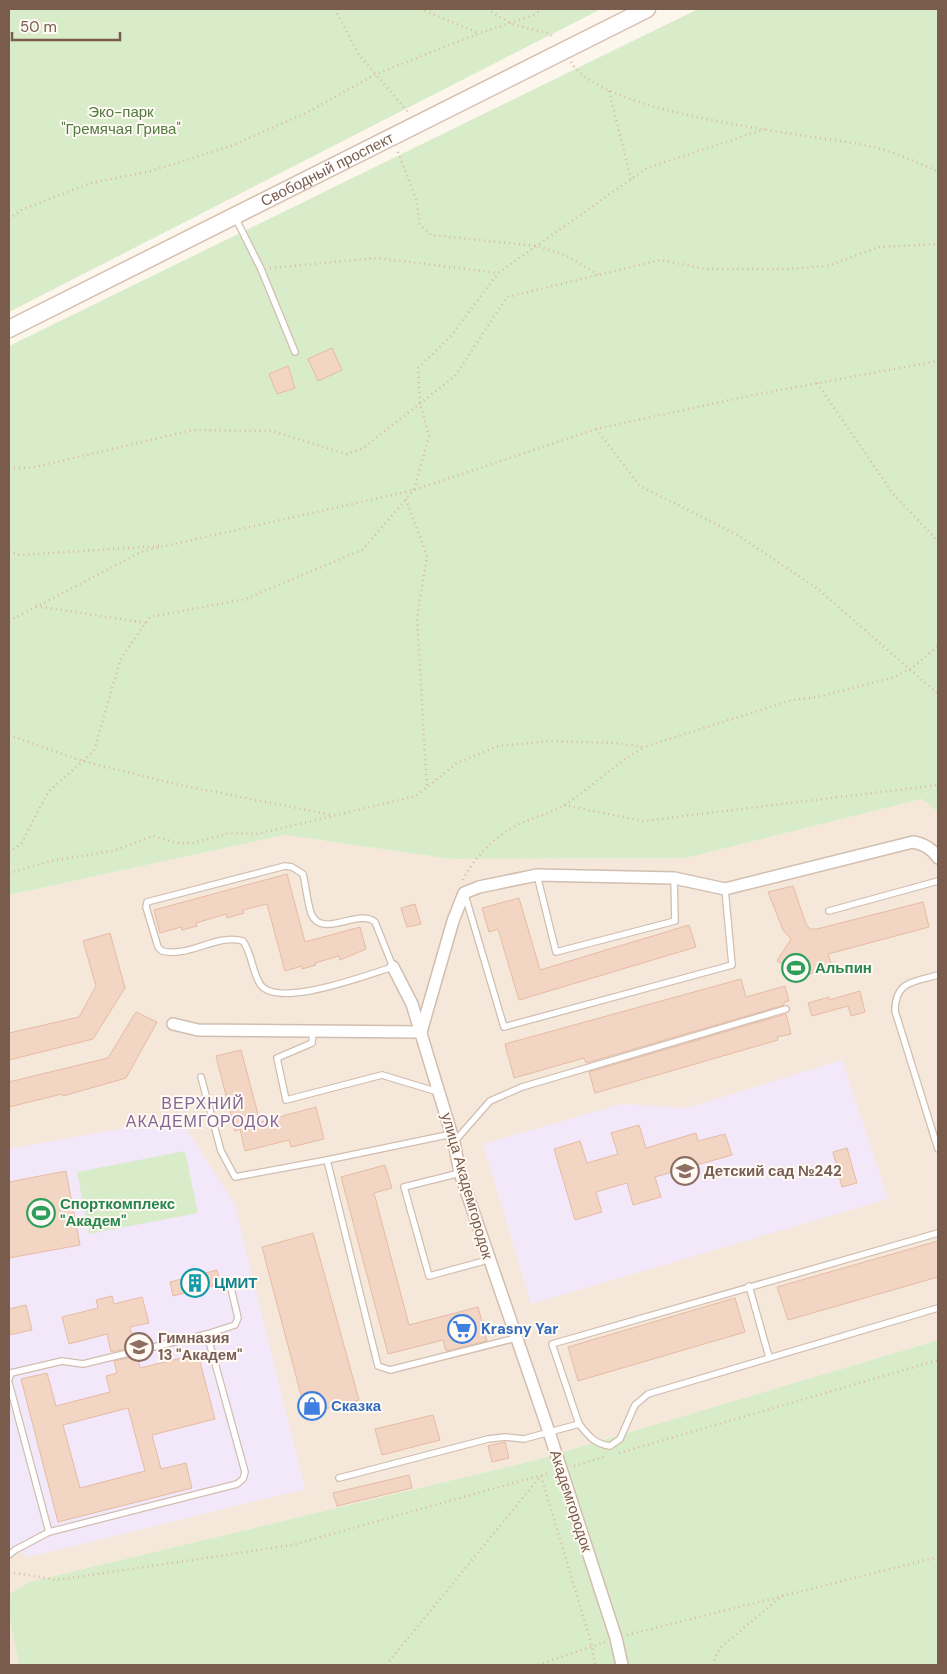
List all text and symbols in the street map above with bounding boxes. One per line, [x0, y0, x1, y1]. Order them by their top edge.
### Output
scale bar [12, 10, 120, 42]
text: 50 m [20, 17, 57, 37]
park label: Эко-парк "Гремячая Грива" [61, 102, 181, 139]
street label: Свободный проспект [257, 128, 397, 211]
sports icon: Альпин [781, 953, 811, 983]
place label: Альпин [815, 958, 872, 978]
district label: ВЕРХНИЙ АКАДЕМГОРОДОК [126, 1093, 280, 1132]
street label: улица Академгородок [437, 1110, 498, 1262]
school or university icon: Детский сад №242 [670, 1156, 700, 1186]
place label: Детский сад №242 [704, 1161, 842, 1181]
place label: Спорткомплекс "Академ" [60, 1194, 175, 1231]
sports icon: Спорткомплекс "Академ" [26, 1198, 56, 1228]
building icon: ЦМИТ [180, 1268, 210, 1298]
place label: ЦМИТ [214, 1273, 257, 1293]
supermarket icon: Krasny Yar [447, 1314, 477, 1344]
place label: Krasny Yar [481, 1319, 558, 1339]
place label: Гимназия 13 "Академ" [158, 1328, 243, 1365]
school or university icon: Гимназия 13 "Академ" [124, 1332, 154, 1362]
shop icon: Сказка [297, 1391, 327, 1421]
place label: Сказка [331, 1396, 382, 1416]
street label: Академгородок [545, 1447, 597, 1555]

